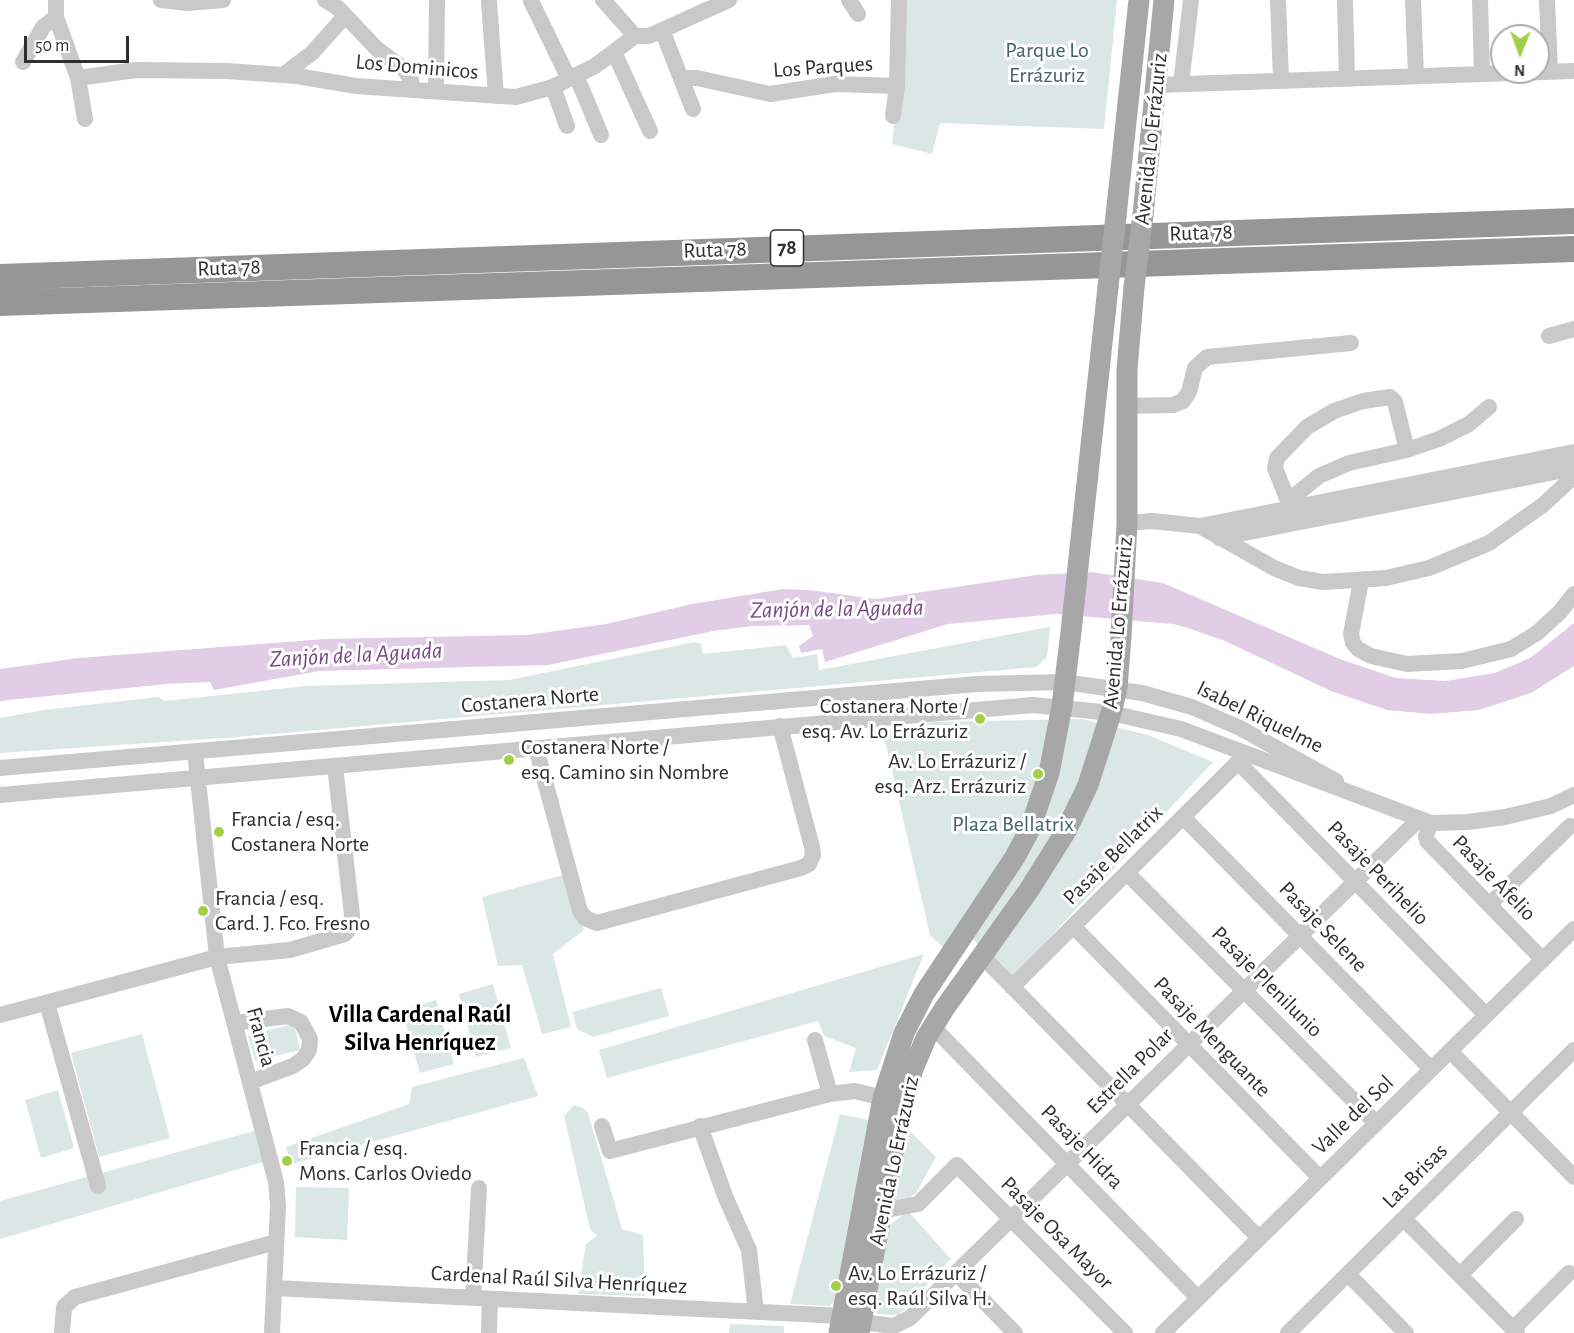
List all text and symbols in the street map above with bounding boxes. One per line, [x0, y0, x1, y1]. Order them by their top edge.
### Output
scale bar [27, 24, 132, 62]
north arrow [1490, 24, 1550, 84]
text: 50 m [35, 37, 69, 55]
park label: Parque Lo Errázuriz [1005, 37, 1089, 88]
street label: Los Dominicos [354, 48, 480, 86]
street label: Los Parques [772, 50, 874, 84]
street label: Avenida Lo Errázuriz [1129, 52, 1173, 226]
text: N [1514, 62, 1525, 78]
street label: Ruta 78 [1169, 219, 1233, 247]
road number: 78 [770, 230, 804, 266]
street label: Ruta 78 [683, 236, 747, 264]
street label: Ruta 78 [197, 254, 261, 282]
street label: Avenida Lo Errázuriz [1097, 536, 1139, 710]
water label: Zanjón de la Aguada [750, 593, 924, 625]
water label: Zanjón de la Aguada [269, 636, 443, 674]
street label: Isabel Riquelme [1192, 675, 1328, 759]
street label: Costanera Norte [460, 681, 600, 719]
place label: Costanera Norte / esq. Av. Lo Errázuriz [802, 693, 968, 744]
marker: Costanera Norte / esq. Av. Lo Errázuriz [973, 712, 987, 726]
place label: Costanera Norte / esq. Camino sin Nombre [521, 734, 729, 786]
place label: Av. Lo Errázuriz / esq. Arz. Errázuriz [874, 748, 1026, 800]
marker: Costanera Norte / esq. Camino sin Nombre [502, 753, 516, 767]
marker: Av. Lo Errázuriz / esq. Arz. Errázuriz [1031, 767, 1045, 781]
street label: Pasaje Bellatrix [1057, 799, 1169, 911]
place label: Francia / esq. Costanera Norte [231, 806, 369, 858]
park label: Plaza Bellatrix [952, 811, 1074, 837]
street label: Pasaje Perihelio [1322, 815, 1434, 931]
marker: Francia / esq. Costanera Norte [212, 825, 226, 839]
street label: Pasaje Afelio [1446, 829, 1542, 927]
street label: Pasaje Selene [1273, 876, 1373, 978]
place label: Francia / esq. Card. J. Fco. Fresno [215, 885, 370, 936]
marker: Francia / esq. Card. J. Fco. Fresno [196, 904, 210, 918]
street label: Pasaje Plenilunio [1206, 921, 1328, 1043]
street label: Pasaje Menguante [1148, 971, 1276, 1103]
district label: Villa Cardenal Raúl Silva Henríquez [329, 1001, 511, 1057]
street label: Francia [240, 1004, 282, 1070]
street label: Estrella Polar [1081, 1022, 1179, 1120]
street label: Valle del Sol [1307, 1070, 1399, 1160]
street label: Avenida Lo Errázuriz [863, 1074, 925, 1248]
street label: Pasaje Hidra [1035, 1099, 1129, 1195]
place label: Francia / esq. Mons. Carlos Oviedo [299, 1135, 472, 1186]
street label: Las Brisas [1377, 1138, 1453, 1214]
marker: Francia / esq. Mons. Carlos Oviedo [280, 1154, 294, 1168]
street label: Pasaje Osa Mayor [995, 1171, 1119, 1295]
street label: Cardenal Raúl Silva Henríquez [430, 1260, 688, 1300]
place label: Av. Lo Errázuriz / esq. Raúl Silva H. [848, 1260, 992, 1312]
marker: Av. Lo Errázuriz / esq. Raúl Silva H. [829, 1279, 843, 1293]

